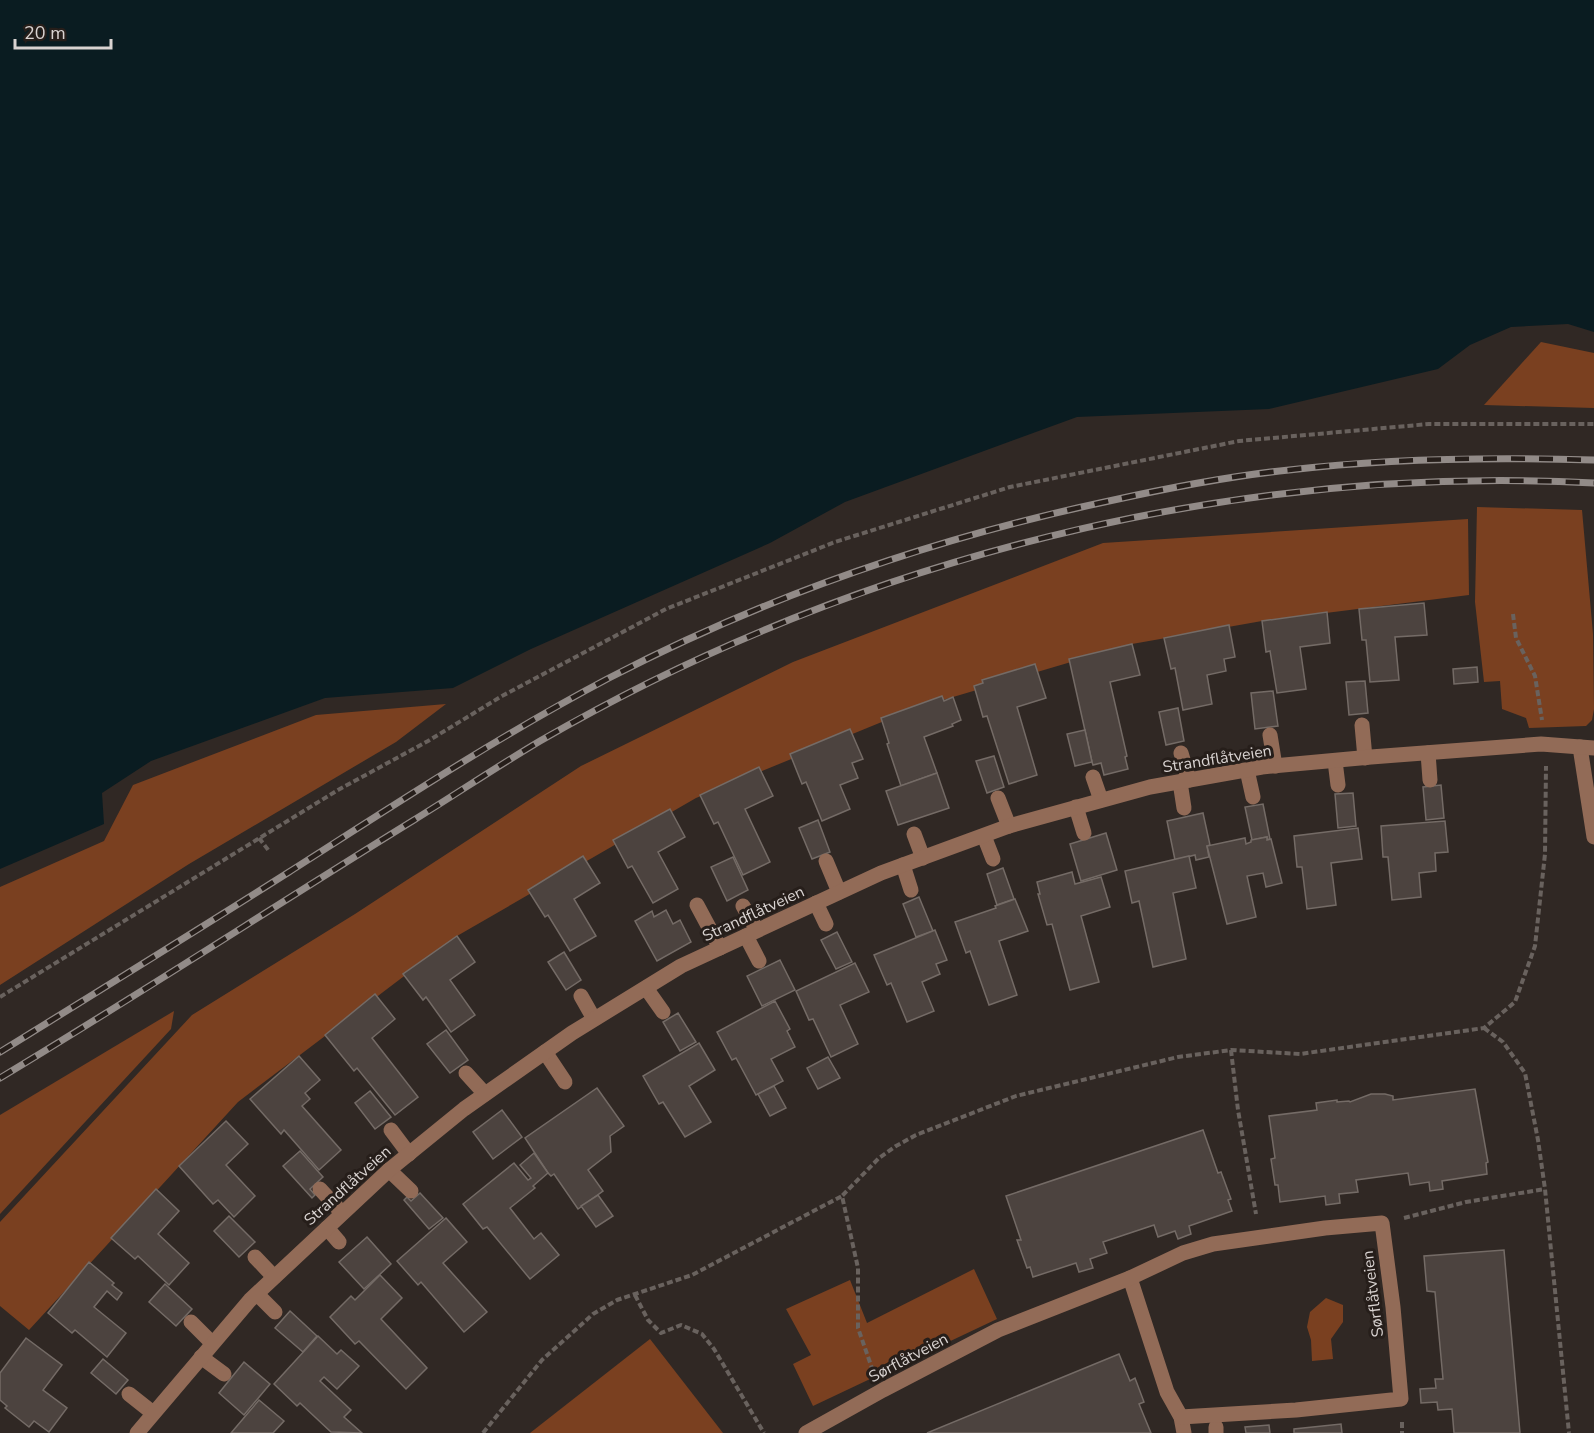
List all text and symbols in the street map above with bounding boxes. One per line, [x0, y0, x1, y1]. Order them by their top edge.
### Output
scale bar [15, 12, 111, 50]
text: 20 m [24, 21, 66, 45]
street label: Strandflåtveien [1161, 740, 1273, 778]
street label: Strandflåtveien [699, 881, 808, 947]
street label: Strandflåtveien [299, 1141, 396, 1231]
street label: Sørflåtveien [1357, 1249, 1389, 1338]
street label: Sørflåtveien [865, 1328, 952, 1388]

